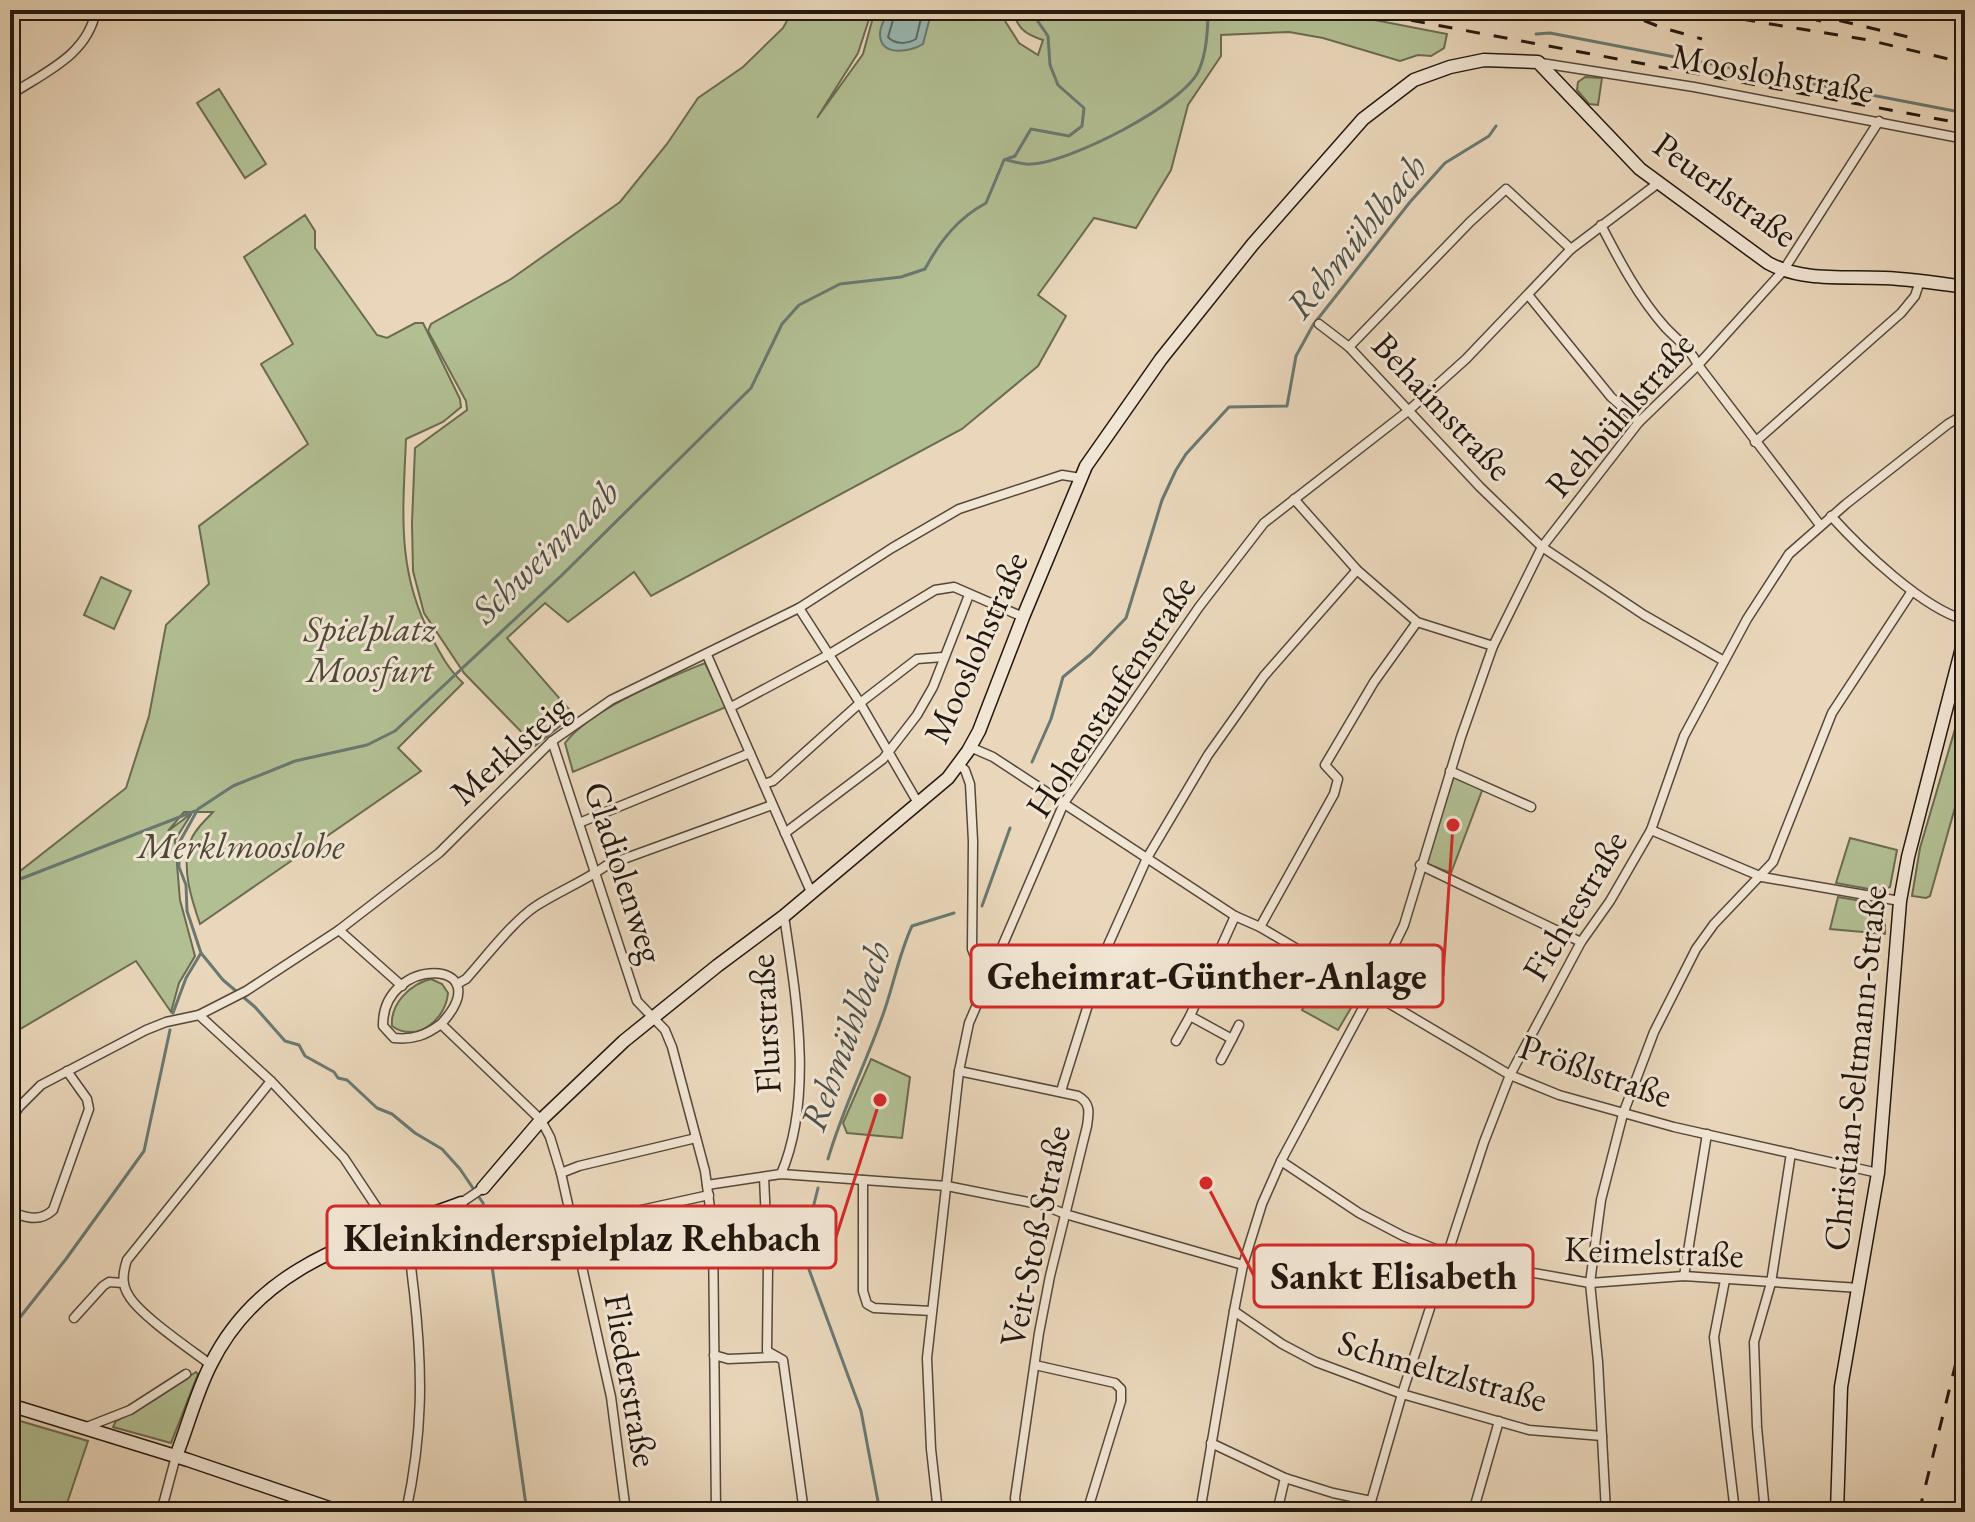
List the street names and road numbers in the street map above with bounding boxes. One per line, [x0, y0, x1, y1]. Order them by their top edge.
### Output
street label: Mooslohstraße [1668, 32, 1878, 113]
street label: Peuerlstraße [1644, 121, 1807, 258]
street label: Behaimstraße [1362, 322, 1523, 491]
street label: Rehbühlstraße [1535, 322, 1704, 507]
street label: Mooslohstraße [912, 544, 1039, 750]
street label: Hohenstaufenstraße [1015, 566, 1206, 826]
street label: Merklsteig [440, 683, 579, 815]
street label: Gladiolenweg [573, 776, 676, 969]
street label: Fichtestraße [1511, 821, 1638, 989]
street label: Christian-Seltmann-Straße [1812, 883, 1897, 1253]
street label: Flurstraße [737, 953, 792, 1095]
street label: Prößlstraße [1513, 1023, 1678, 1118]
street label: Veit-Stoß-Straße [988, 1121, 1081, 1351]
street label: Keimelstraße [1563, 1225, 1745, 1278]
street label: Fliederstraße [593, 1290, 670, 1471]
street label: Schmeltzlstraße [1333, 1318, 1553, 1423]

